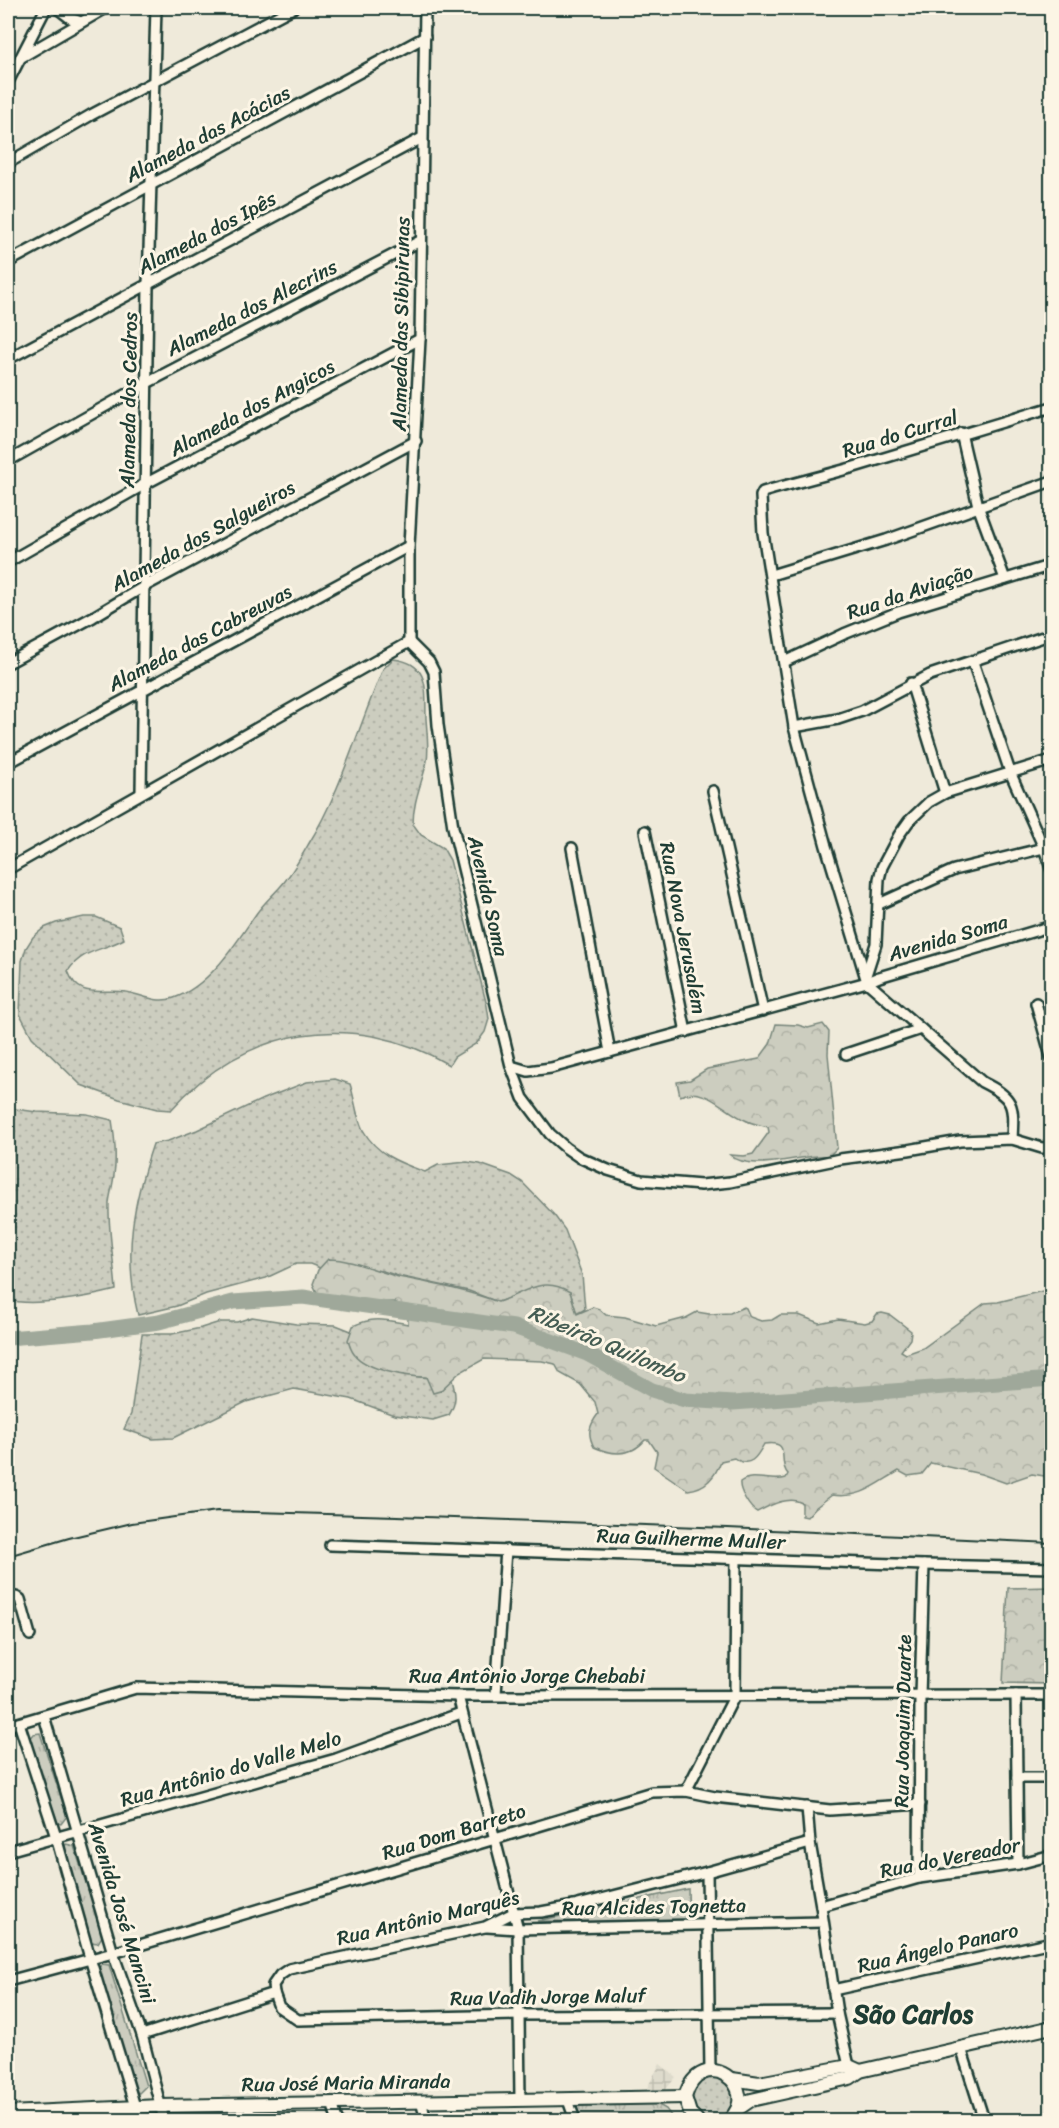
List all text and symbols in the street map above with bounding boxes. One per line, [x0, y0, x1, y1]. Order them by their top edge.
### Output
street label: Alameda das Acácias [118, 75, 298, 193]
street label: Alameda dos Ipês [130, 181, 284, 285]
street label: Alameda das Sibipirunas [382, 216, 420, 433]
street label: Alameda dos Alecrins [159, 249, 345, 367]
street label: Alameda dos Cedros [110, 311, 148, 489]
street label: Alameda dos Angicos [162, 349, 342, 467]
street label: Rua do Curral [838, 399, 963, 468]
street label: Alameda dos Salgueiros [103, 470, 303, 602]
street label: Rua da Aviação [842, 554, 978, 630]
street label: Alameda das Cabreuvas [101, 574, 299, 702]
street label: Avenida Soma [457, 831, 519, 961]
street label: Rua Nova Jerusalém [649, 839, 717, 1017]
street label: Avenida Soma [883, 904, 1013, 972]
water label: Ribeirão Quilombo [523, 1294, 693, 1395]
street label: Rua Guilherme Muller [596, 1518, 788, 1560]
street label: Rua Joaquim Duarte [884, 1634, 922, 1808]
street label: Rua Antônio Jorge Chebabi [409, 1659, 647, 1694]
street label: Rua Antônio do Valle Melo [116, 1721, 346, 1817]
street label: Rua Dom Barreto [378, 1793, 530, 1870]
street label: Avenida José Mancini [77, 1817, 167, 2010]
street label: Rua do Vereador [877, 1827, 1025, 1889]
street label: Rua Antônio Marquês [333, 1880, 523, 1956]
street label: Rua Alcides Tognetta [562, 1888, 746, 1926]
street label: Rua Ângelo Panaro [854, 1912, 1022, 1984]
street label: Rua Vadih Jorge Maluf [450, 1978, 649, 2016]
district label: São Carlos [852, 1991, 974, 2037]
street label: Rua José Maria Miranda [241, 2064, 451, 2102]

